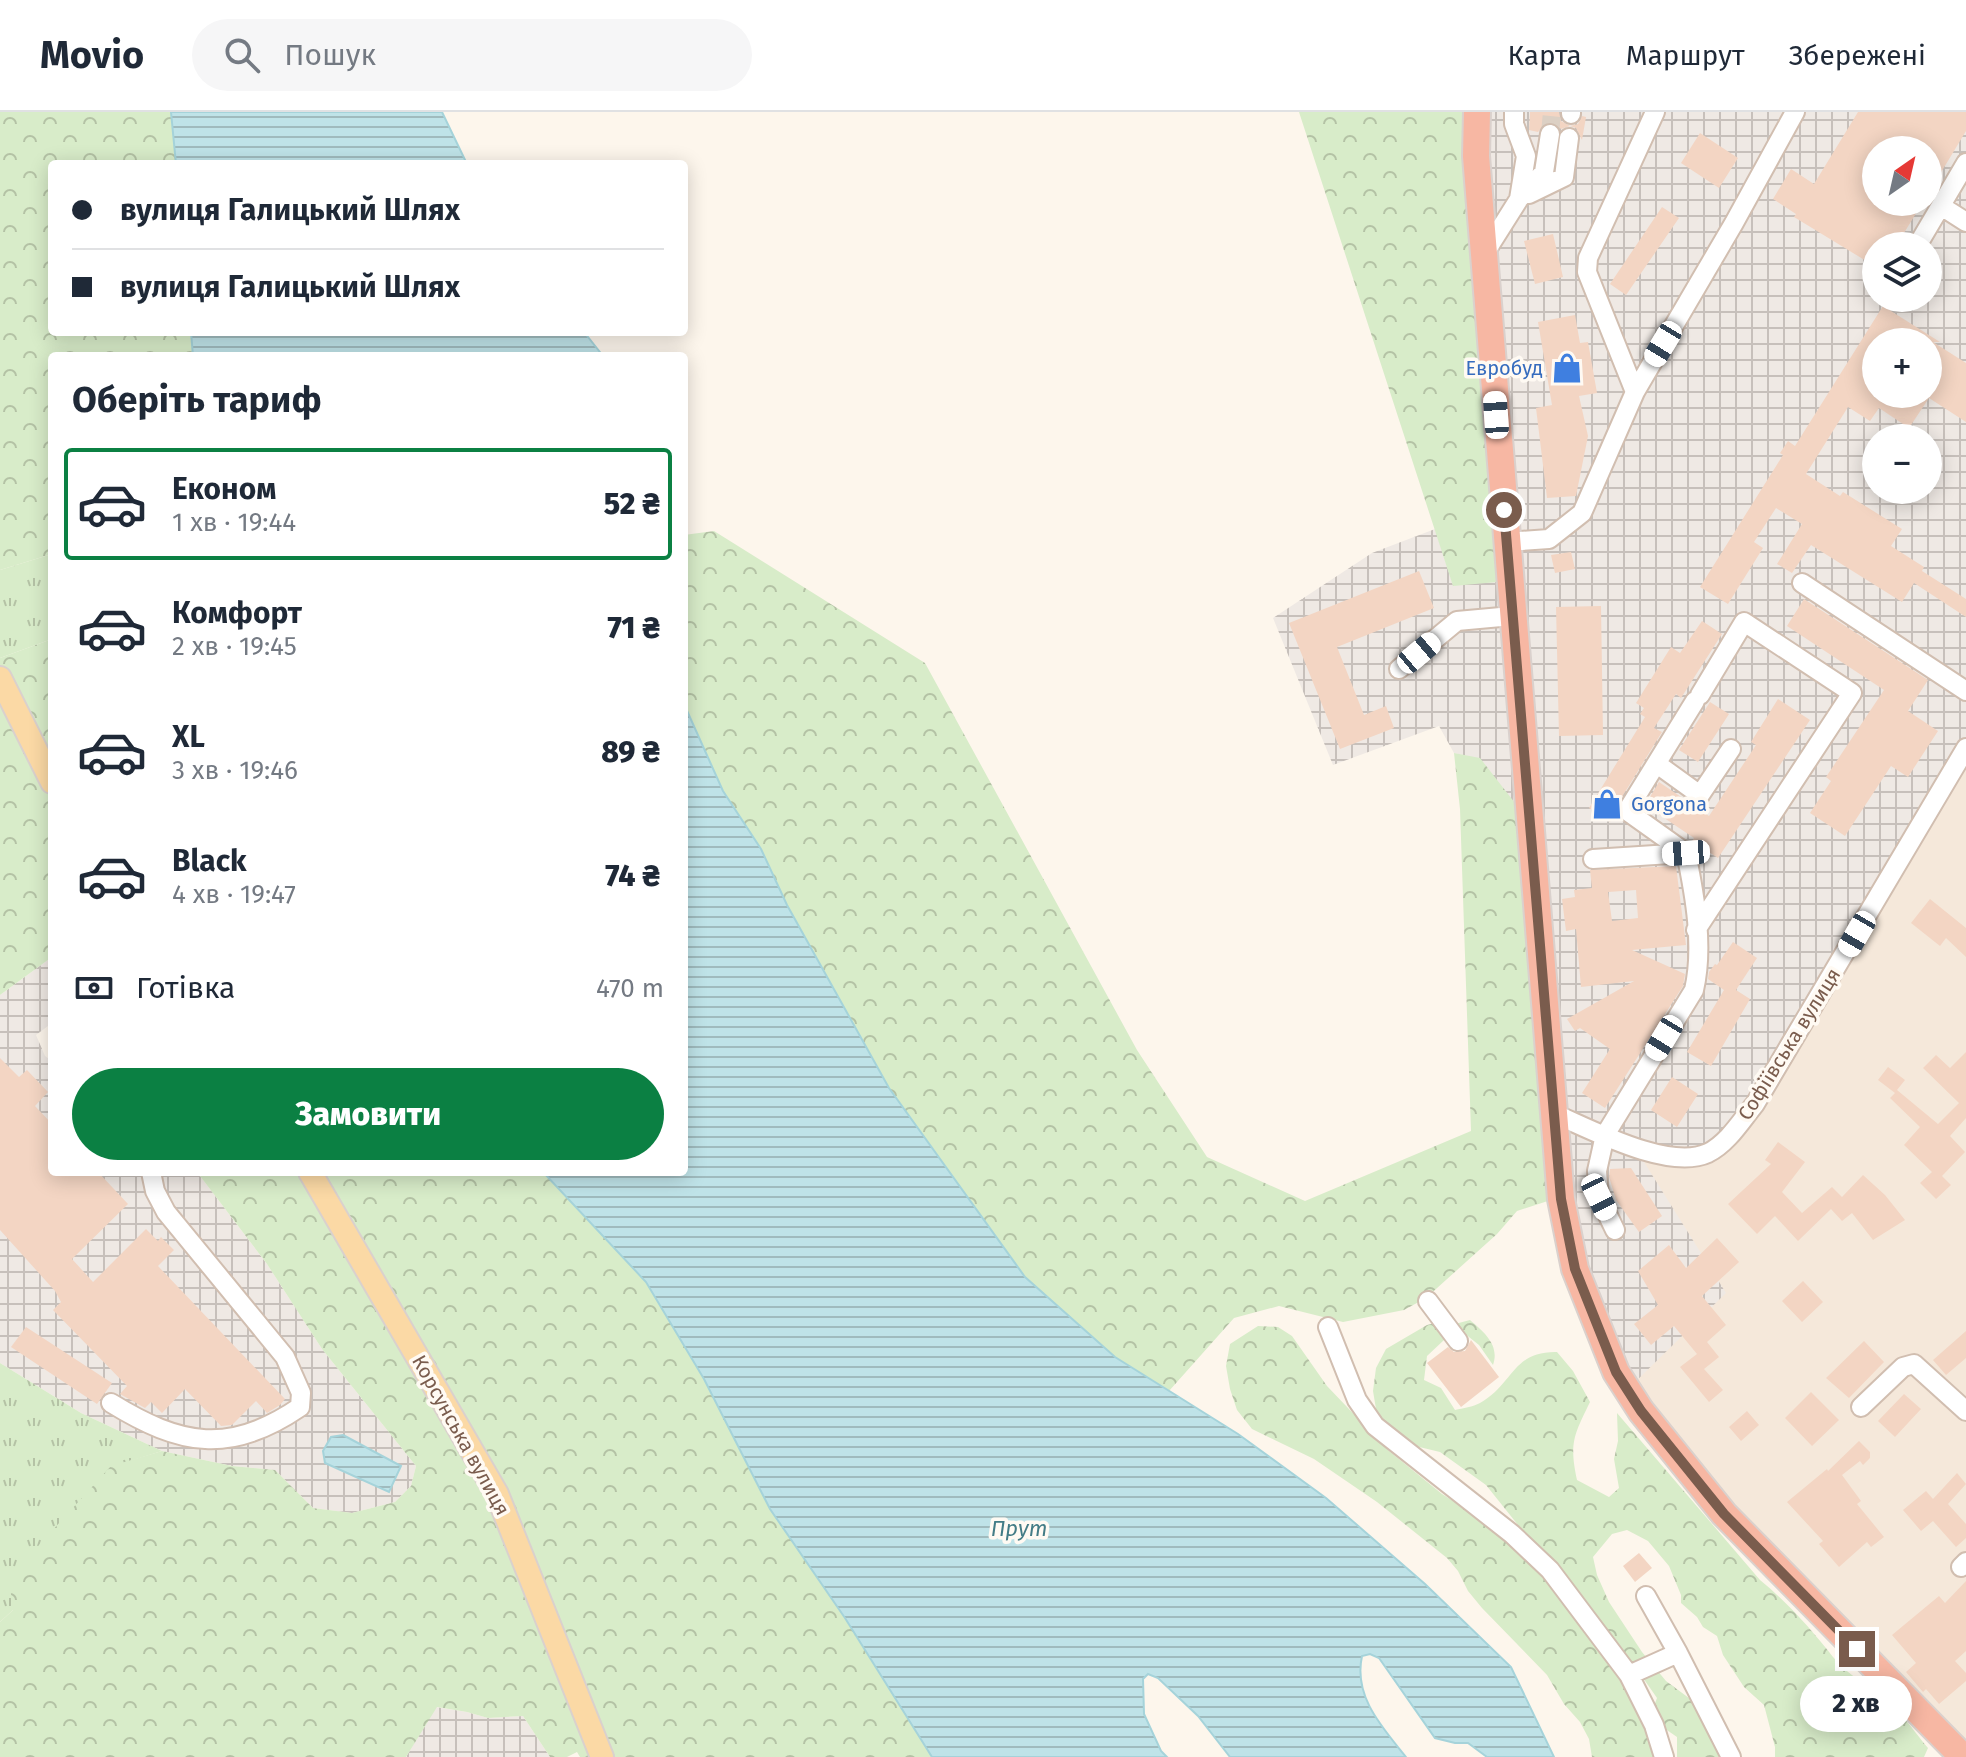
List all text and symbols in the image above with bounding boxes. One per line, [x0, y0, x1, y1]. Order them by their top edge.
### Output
search box [192, 19, 752, 91]
text: Movio [40, 32, 144, 78]
icon: search [220, 33, 264, 77]
text: Пошук [284, 37, 376, 73]
text: Карта [1508, 39, 1582, 72]
text: Маршрут [1626, 39, 1745, 72]
text: Збережені [1789, 39, 1926, 72]
north arrow [1862, 136, 1942, 216]
map controls [1862, 136, 1942, 504]
text: вулиця Галицький Шлях [120, 192, 460, 228]
button: layers [1862, 232, 1942, 312]
text: вулиця Галицький Шлях [120, 269, 460, 305]
car [1640, 317, 1686, 371]
button: + [1862, 328, 1942, 408]
shop icon: Евробуд [1550, 351, 1584, 385]
place label: Евробуд [1465, 356, 1543, 380]
text: Оберіть тариф [72, 378, 322, 422]
car [1482, 390, 1510, 440]
button: − [1862, 424, 1942, 504]
icon: car [76, 468, 148, 540]
text: Економ [172, 471, 276, 507]
text: 52 ₴ [604, 486, 660, 522]
route start [1486, 492, 1522, 528]
text: 1 хв · 19:44 [172, 507, 296, 538]
icon: car [76, 592, 148, 664]
text: Комфорт [172, 595, 302, 631]
text: 71 ₴ [607, 610, 660, 646]
car [1393, 628, 1445, 678]
text: 2 хв · 19:45 [172, 631, 297, 662]
icon: car [76, 716, 148, 788]
text: XL [172, 719, 205, 755]
text: 89 ₴ [601, 734, 660, 770]
text: 3 хв · 19:46 [172, 755, 298, 786]
shop icon: Gorgona [1590, 787, 1624, 821]
place label: Gorgona [1631, 792, 1707, 816]
car [1661, 839, 1711, 867]
icon: car [76, 840, 148, 912]
text: Black [172, 843, 247, 879]
text: 74 ₴ [605, 858, 660, 894]
text: 4 хв · 19:47 [172, 879, 296, 910]
car [1835, 907, 1879, 961]
street label: Софіївська вулиця [1733, 964, 1845, 1124]
icon: cash [72, 966, 116, 1010]
text: Готівка [136, 970, 235, 1006]
text: 470 m [596, 973, 664, 1004]
car [1641, 1011, 1687, 1065]
button: Замовити [72, 1068, 664, 1160]
car [1578, 1170, 1620, 1224]
street label: Корсунська вулиця [407, 1351, 515, 1519]
water label: Прут [991, 1515, 1047, 1542]
route end [1839, 1631, 1875, 1667]
callout: 2 хв [1801, 1677, 1913, 1733]
text: 2 хв [1832, 1688, 1880, 1719]

